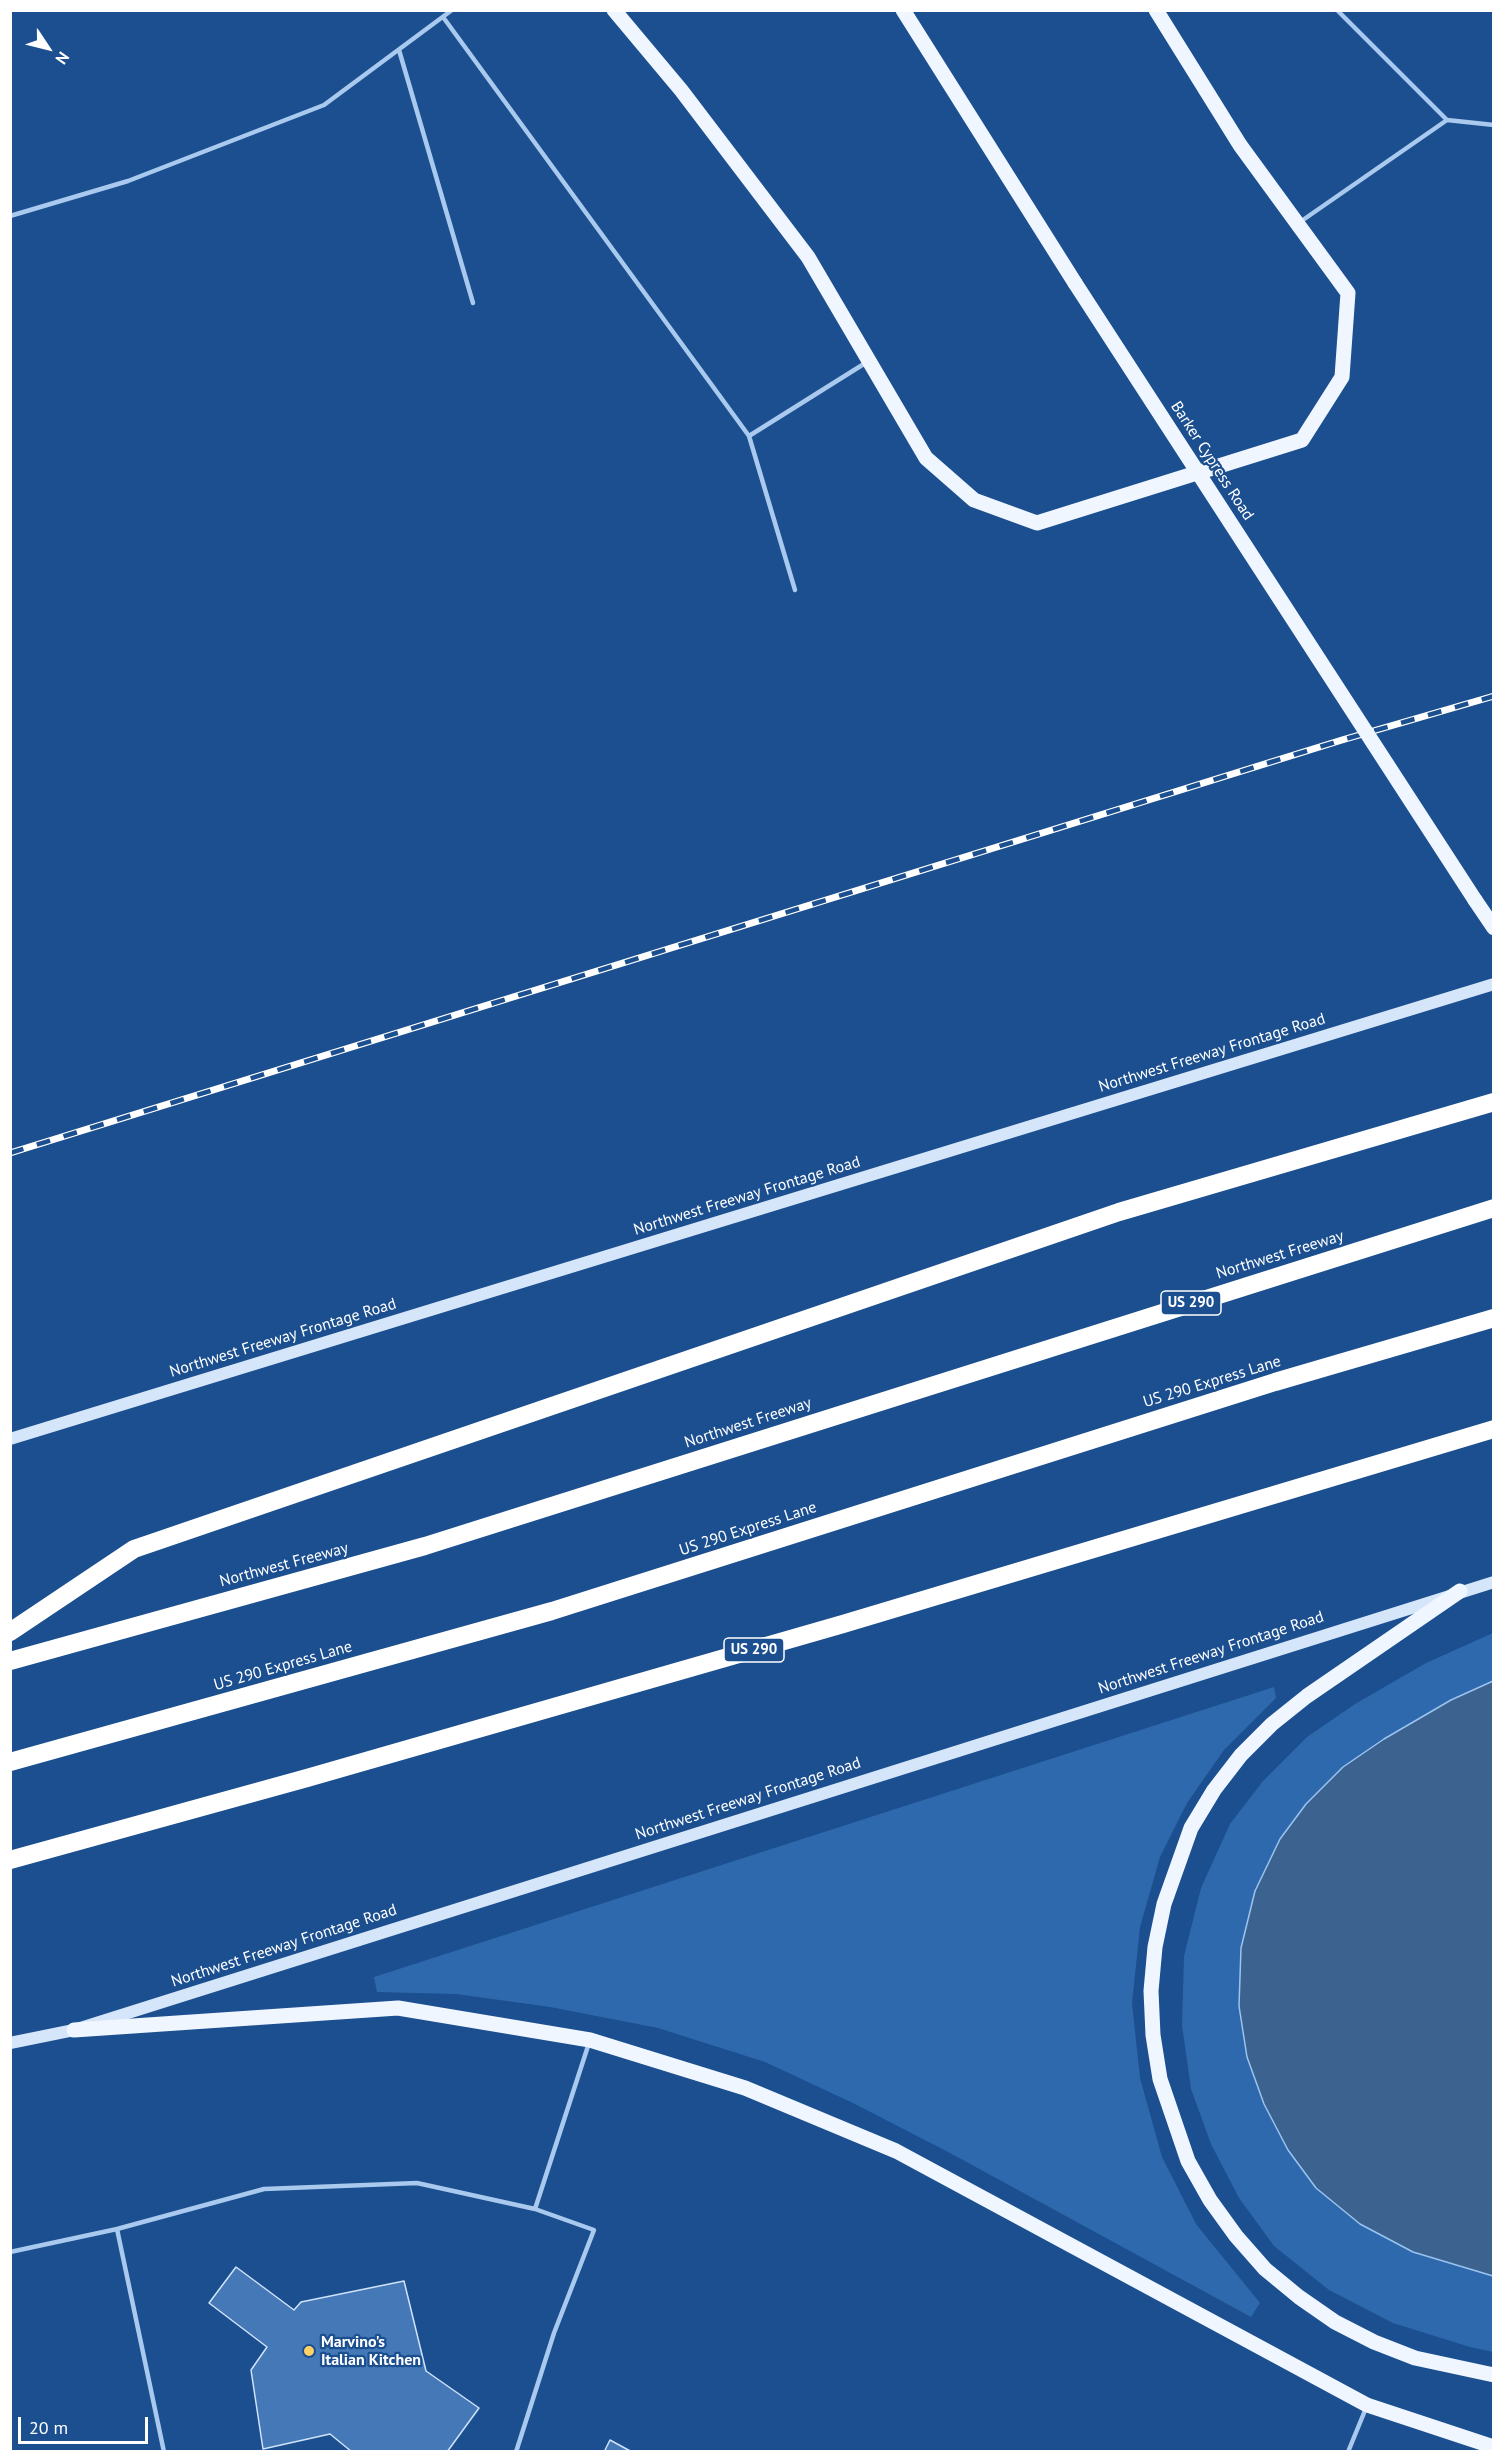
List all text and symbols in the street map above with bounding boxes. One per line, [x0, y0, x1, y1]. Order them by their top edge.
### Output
north arrow [18, 18, 78, 78]
text: N [52, 48, 74, 68]
street label: Barker Cypress Road [1166, 398, 1258, 524]
street label: Northwest Freeway Frontage Road [1096, 1009, 1328, 1097]
street label: Northwest Freeway Frontage Road [631, 1152, 863, 1240]
street label: Northwest Freeway [1214, 1226, 1346, 1284]
road number: US 290 [1161, 1291, 1221, 1315]
street label: Northwest Freeway Frontage Road [167, 1294, 399, 1382]
street label: US 290 Express Lane [1141, 1352, 1283, 1412]
street label: Northwest Freeway [682, 1393, 814, 1453]
street label: US 290 Express Lane [677, 1498, 819, 1560]
street label: Northwest Freeway [218, 1539, 350, 1591]
street label: Northwest Freeway Frontage Road [1096, 1607, 1326, 1699]
street label: US 290 Express Lane [212, 1637, 354, 1695]
road number: US 290 [724, 1638, 784, 1662]
street label: Northwest Freeway Frontage Road [633, 1753, 863, 1845]
street label: Northwest Freeway Frontage Road [169, 1900, 399, 1992]
place label: Marvino's Italian Kitchen [321, 2332, 421, 2370]
marker: Marvino's Italian Kitchen [302, 2344, 316, 2358]
scale bar [21, 2405, 152, 2443]
text: 20 m [29, 2416, 68, 2439]

